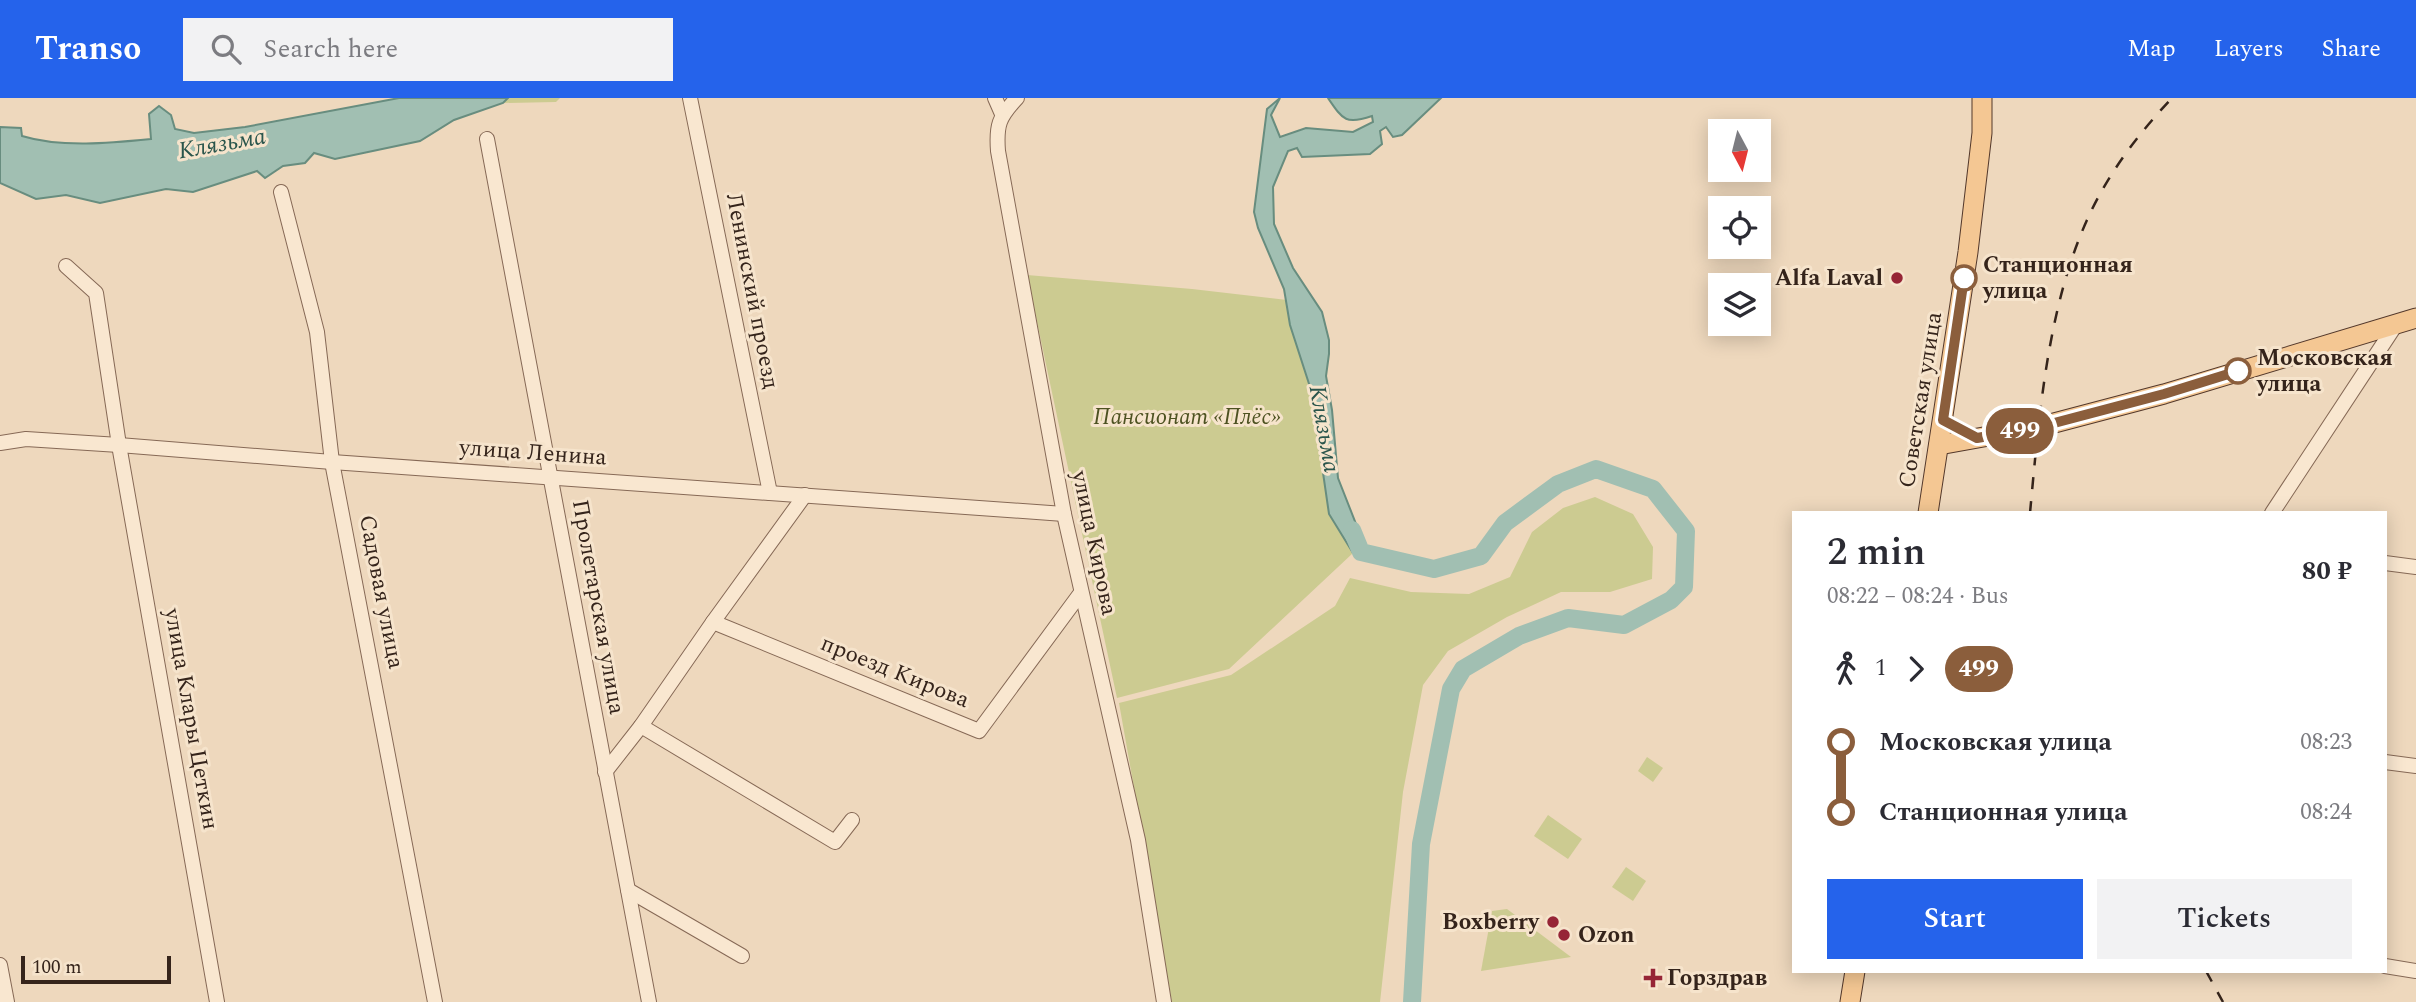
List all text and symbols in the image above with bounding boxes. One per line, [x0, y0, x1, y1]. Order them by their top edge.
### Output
search box [183, 18, 673, 81]
text: Transo [35, 24, 141, 74]
text: Search here [263, 29, 398, 69]
icon: search [207, 30, 245, 68]
text: Map [2127, 31, 2176, 67]
text: Layers [2214, 31, 2284, 67]
text: Share [2322, 31, 2381, 67]
water label: Клязьма [175, 119, 269, 169]
north arrow [1708, 119, 1771, 182]
map controls [1708, 119, 1771, 336]
street label: Ленинский проезд [716, 190, 788, 392]
button: locate [1708, 196, 1771, 259]
place label: Станционная улица [1982, 248, 2133, 309]
place label: Alfa Laval [1775, 261, 1883, 296]
marker: Станционная улица [1951, 265, 1977, 291]
marker: Alfa Laval [1889, 270, 1905, 286]
button: layers [1708, 273, 1771, 336]
street label: Советская улица [1890, 309, 1952, 491]
place label: Московская улица [2256, 341, 2393, 402]
marker: Московская улица [2225, 358, 2251, 384]
water label: Клязьма [1299, 382, 1349, 476]
park label: Пансионат «Плёс» [1093, 400, 1281, 435]
line badge: 499 [1980, 408, 2060, 454]
text: 499 [2000, 413, 2040, 449]
street label: улица Ленина [457, 430, 608, 476]
street label: улица Кирова [1061, 466, 1126, 619]
street label: Пролетарская улица [562, 497, 634, 717]
street label: Садовая улица [349, 512, 413, 672]
text: 2 min [1827, 524, 1926, 582]
text: 80 ₽ [2302, 551, 2352, 591]
text: 08:22 – 08:24 · Bus [1827, 579, 2009, 614]
street label: улица Клары Цеткин [154, 604, 228, 833]
street label: проезд Кирова [815, 626, 975, 718]
icon: walk [1827, 650, 1865, 688]
icon: forward [1897, 650, 1935, 688]
text: 1 [1875, 651, 1887, 686]
text: 499 [1959, 651, 1999, 687]
text: Московская улица [1879, 722, 2112, 762]
text: 08:23 [2300, 725, 2352, 760]
text: Станционная улица [1879, 792, 2128, 832]
text: 08:24 [2300, 795, 2352, 830]
button: Start [1827, 879, 2083, 959]
button: Tickets [2097, 879, 2352, 959]
place label: Boxberry [1442, 905, 1540, 940]
marker: Boxberry [1545, 914, 1561, 930]
place label: Ozon [1578, 918, 1634, 953]
marker: Ozon [1556, 927, 1572, 943]
scale bar [21, 953, 172, 985]
text: 100 m [32, 953, 82, 982]
place label: Горздрав [1667, 961, 1767, 996]
marker: Горздрав [1645, 970, 1661, 986]

